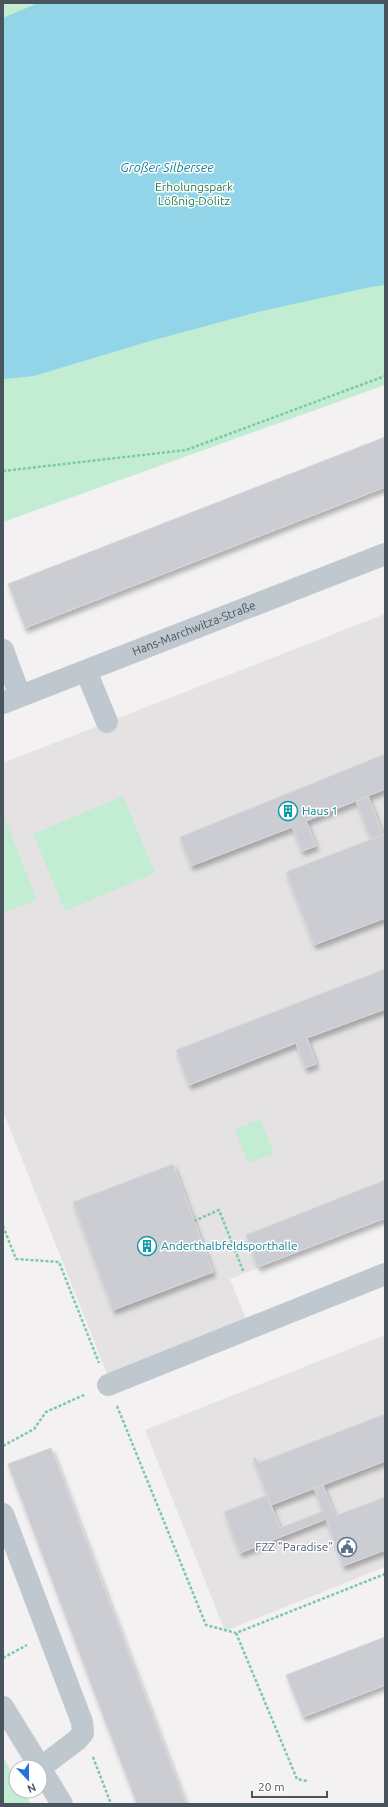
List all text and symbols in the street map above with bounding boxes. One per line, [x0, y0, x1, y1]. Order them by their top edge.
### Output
water label: Großer Silbersee [120, 160, 214, 175]
park label: Erholungspark Lößnig-Dölitz [155, 180, 233, 207]
street label: Hans-Marchwitza-Straße [130, 598, 257, 658]
building icon: Haus 1 [277, 800, 299, 822]
place label: Haus 1 [302, 804, 338, 817]
building icon: Anderthalbfeldsporthalle [136, 1235, 158, 1257]
place label: Anderthalbfeldsporthalle [161, 1239, 298, 1252]
public building icon: FZZ "Paradise" [336, 1536, 358, 1558]
place label: FZZ "Paradise" [255, 1540, 333, 1553]
north arrow [8, 1759, 48, 1799]
scale bar [252, 1773, 327, 1799]
text: 20 m [258, 1780, 285, 1793]
text: N [26, 1781, 38, 1795]

